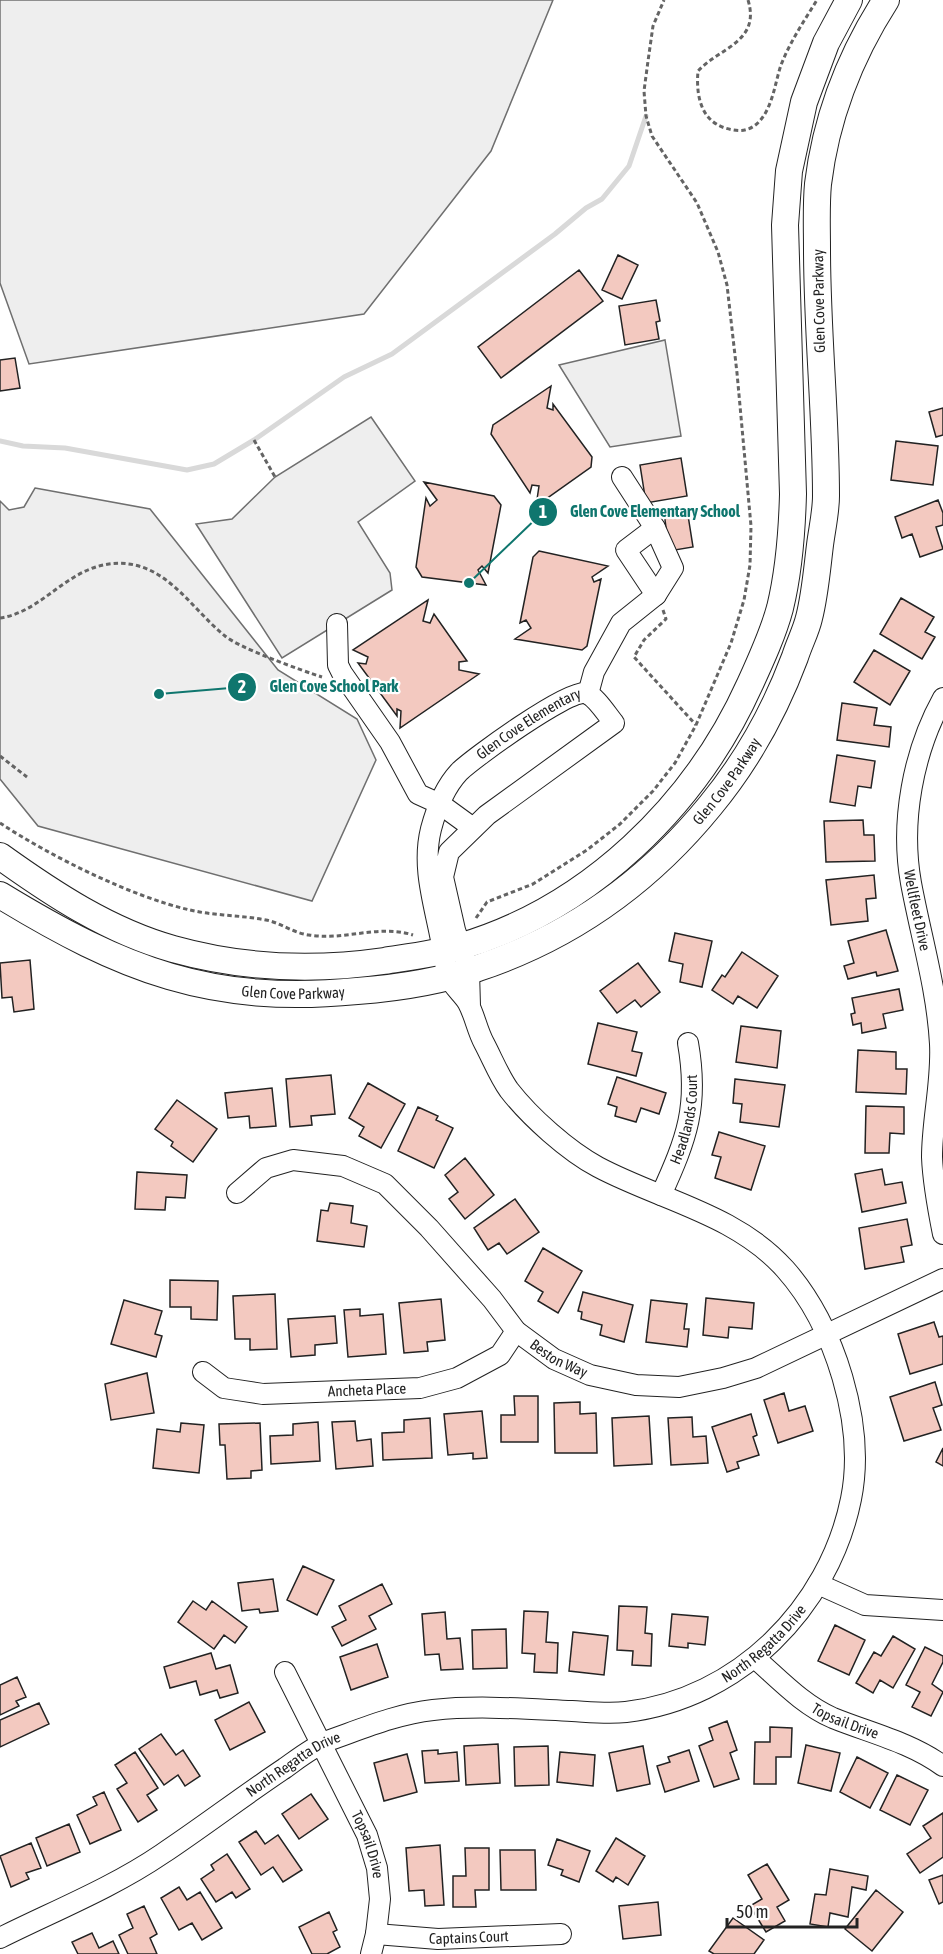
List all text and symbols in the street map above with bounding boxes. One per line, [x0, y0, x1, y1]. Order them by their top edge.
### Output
street label: Glen Cove Parkway [809, 249, 828, 353]
callout: Glen Cove Elementary School [528, 495, 752, 529]
text: 1 [539, 501, 547, 522]
text: Glen Cove Elementary School [570, 502, 741, 520]
callout: Glen Cove School Park [227, 670, 410, 704]
text: 2 [238, 676, 246, 697]
text: Glen Cove School Park [270, 677, 399, 695]
street label: Glen Cove Elementary [473, 685, 583, 763]
street label: Glen Cove Parkway [689, 735, 764, 828]
street label: Wellfleet Drive [901, 869, 934, 952]
street label: Glen Cove Parkway [241, 982, 345, 1002]
street label: Headlands Court [666, 1074, 700, 1167]
street label: Beston Way [527, 1335, 590, 1381]
street label: Ancheta Place [328, 1380, 407, 1400]
street label: North Regatta Drive [718, 1601, 809, 1686]
street label: Topsail Drive [809, 1699, 881, 1742]
street label: North Regatta Drive [243, 1728, 343, 1800]
street label: Topsail Drive [348, 1808, 387, 1879]
scale bar [727, 1891, 858, 1929]
text: 50 m [736, 1901, 768, 1922]
street label: Captains Court [428, 1927, 509, 1947]

